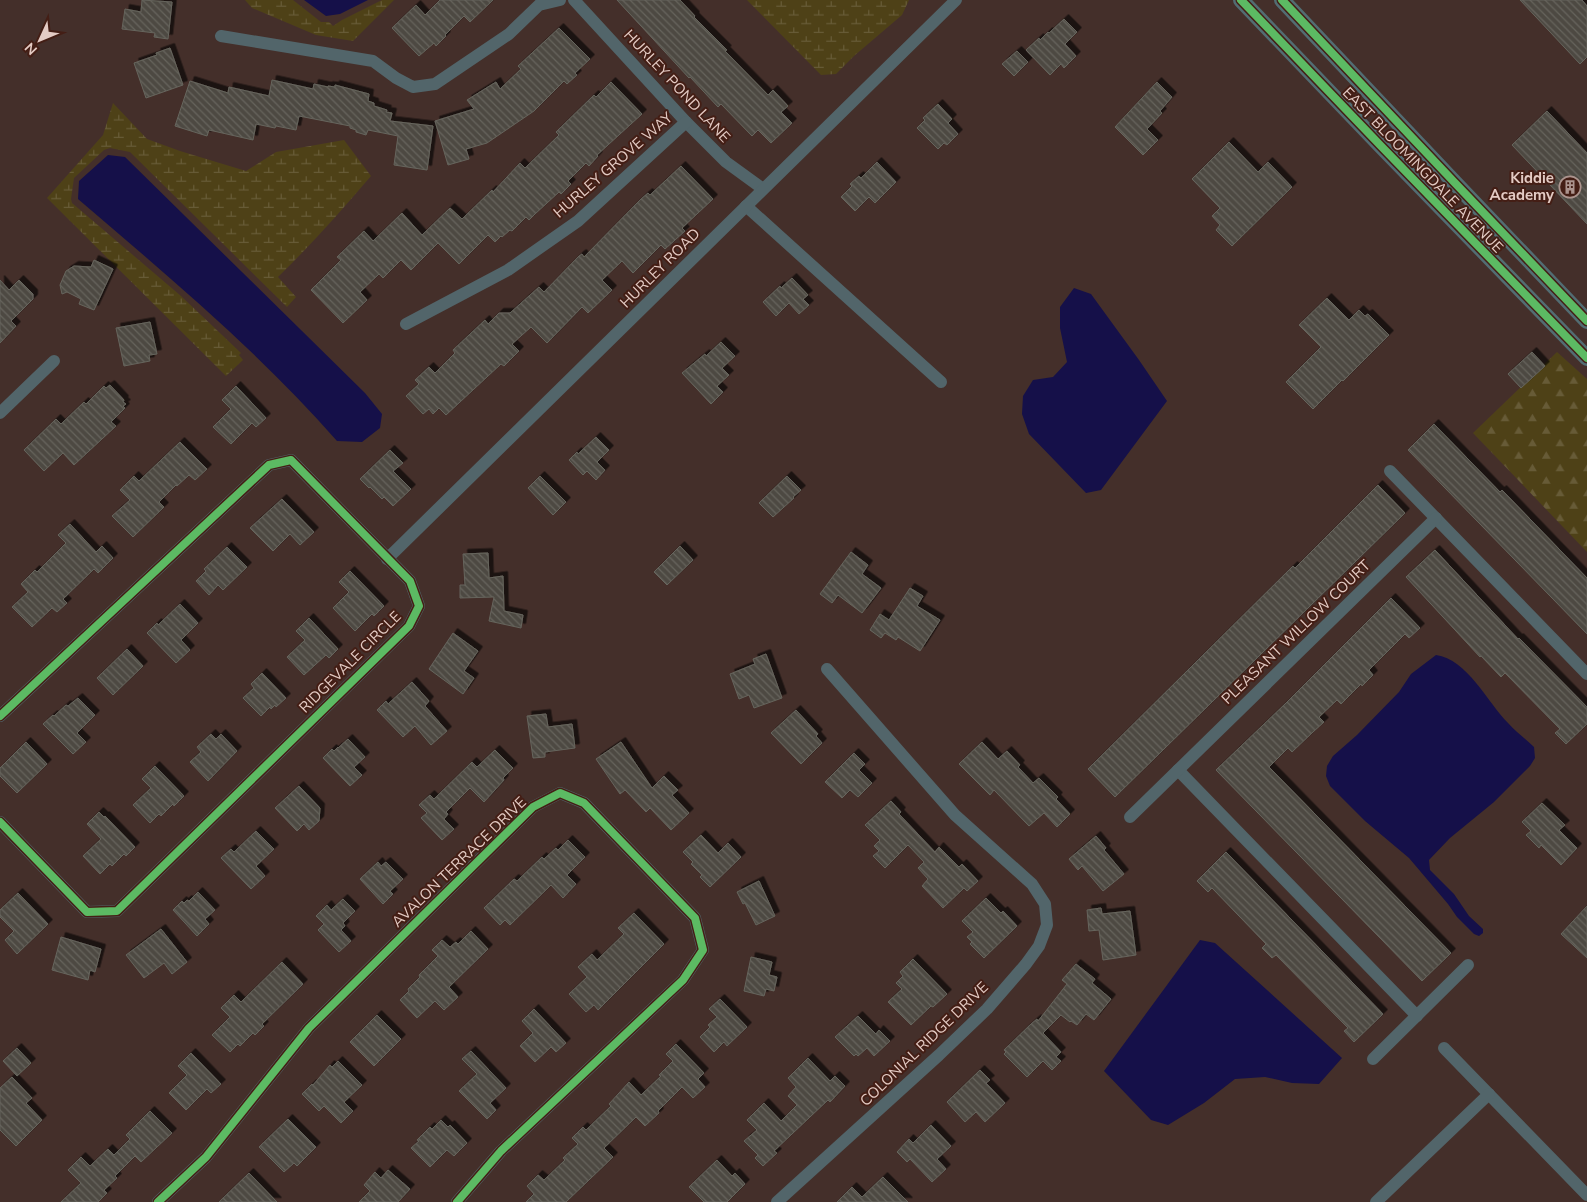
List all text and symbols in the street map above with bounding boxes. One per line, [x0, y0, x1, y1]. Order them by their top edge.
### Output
north arrow [15, 15, 65, 65]
street label: HURLEY POND LANE [619, 25, 735, 147]
text: N [21, 38, 41, 59]
street label: EAST BLOOMINGDALE AVENUE [1338, 83, 1508, 257]
street label: HURLEY GROVE WAY [549, 107, 678, 222]
place label: Kiddie Academy [1490, 168, 1554, 205]
building icon: Kiddie Academy [1558, 175, 1582, 199]
street label: HURLEY ROAD [616, 224, 704, 312]
street label: PLEASANT WILLOW COURT [1217, 555, 1375, 709]
street label: RIDGEVALE CIRCLE [295, 607, 405, 717]
street label: AVALON TERRACE DRIVE [387, 792, 531, 932]
street label: COLONIAL RIDGE DRIVE [856, 977, 992, 1111]

